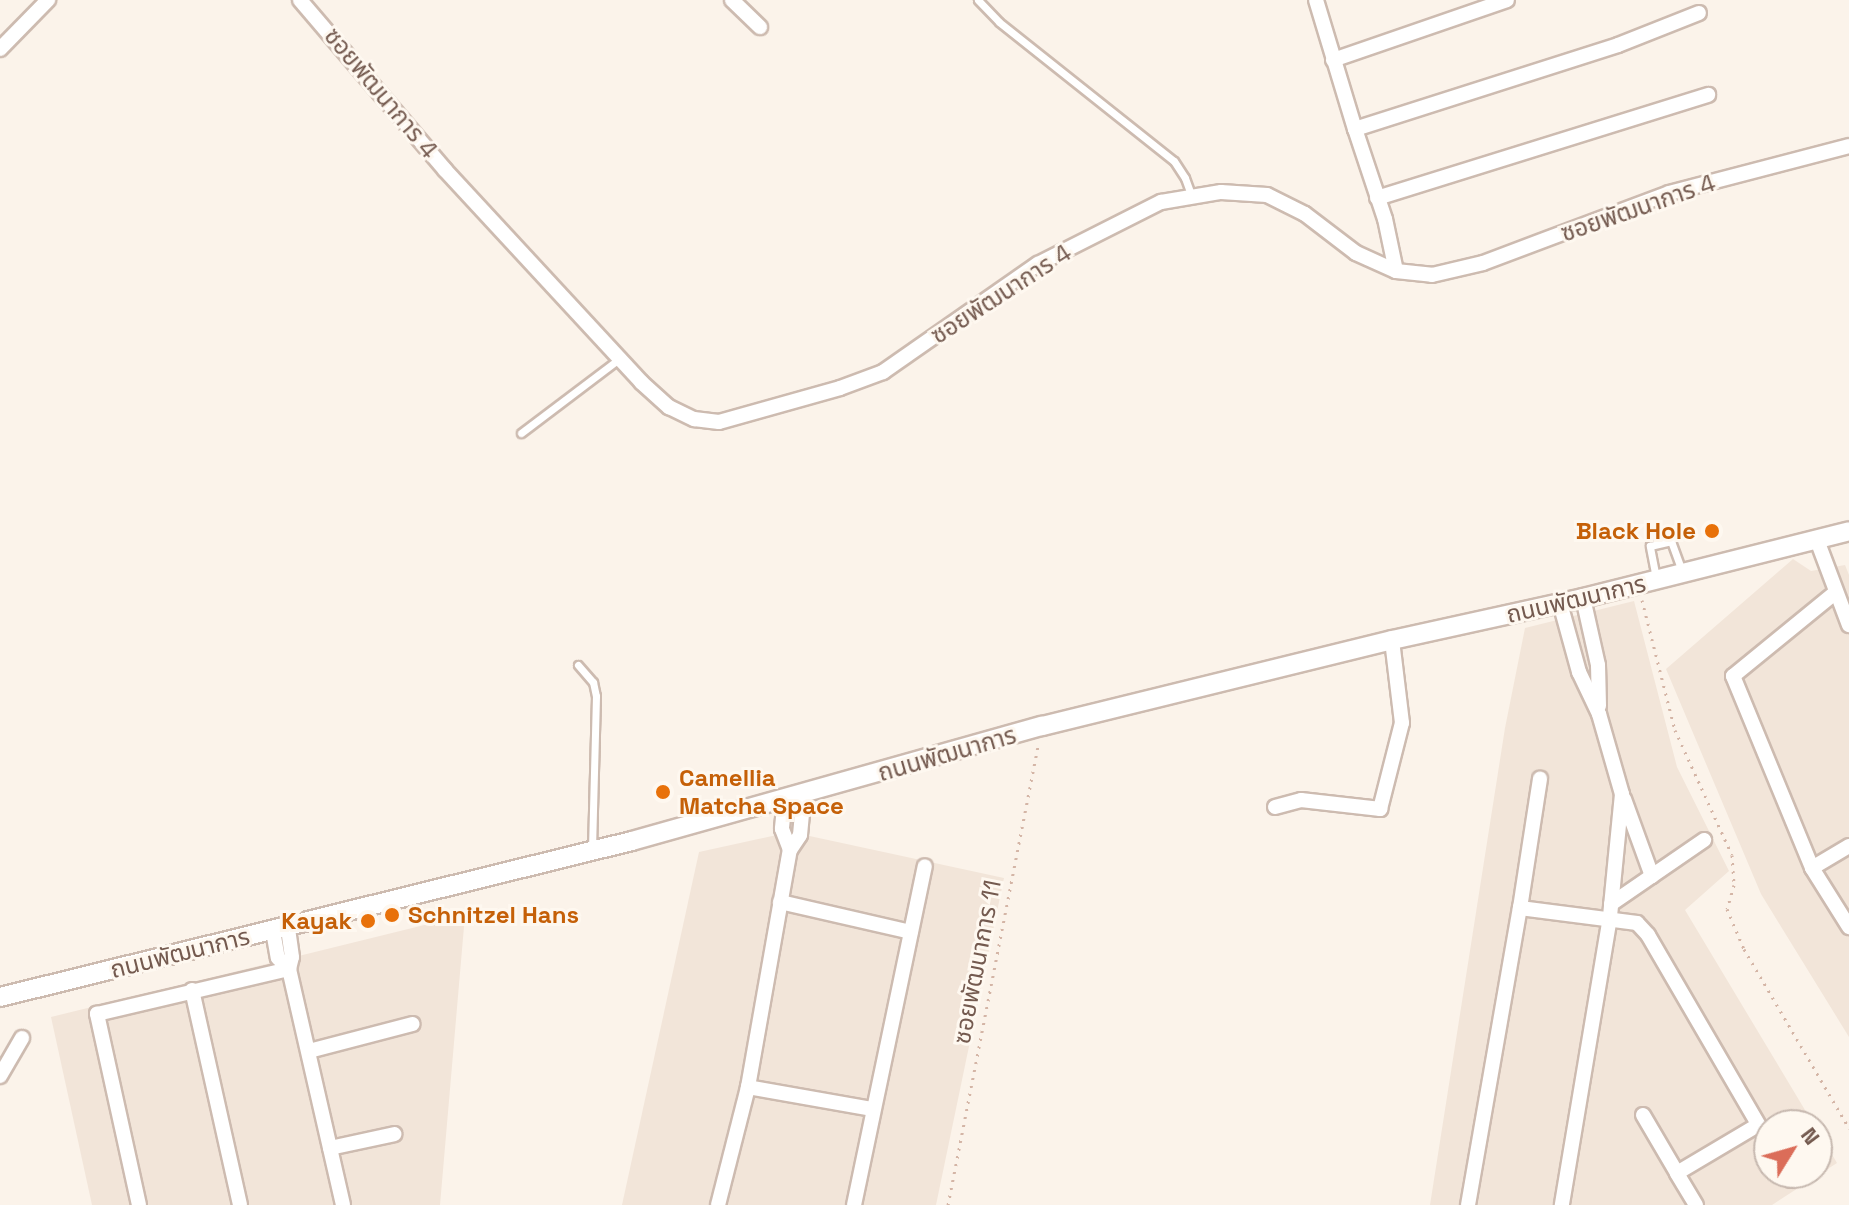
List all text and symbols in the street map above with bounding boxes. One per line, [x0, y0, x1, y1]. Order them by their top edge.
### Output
street label: ซอยพัฒนาการ 4 [318, 22, 444, 164]
street label: ซอยพัฒนาการ 4 [1557, 168, 1719, 248]
street label: ซอยพัฒนาการ 4 [926, 238, 1076, 350]
place label: Black Hole [1576, 517, 1696, 545]
marker: Black Hole [1703, 522, 1721, 540]
street label: ถนนพัฒนาการ [1503, 569, 1649, 629]
street label: ถนนพัฒนาการ [875, 721, 1019, 787]
place label: Camellia Matcha Space [679, 764, 844, 820]
marker: Camellia Matcha Space [654, 783, 672, 801]
street label: ซอยพัฒนาการ 11 [947, 878, 1007, 1046]
place label: Schnitzel Hans [408, 901, 579, 929]
marker: Schnitzel Hans [383, 906, 401, 924]
place label: Kayak [281, 907, 352, 935]
marker: Kayak [359, 912, 377, 930]
street label: ถนนพัฒนาการ [107, 922, 253, 984]
north arrow [1753, 1109, 1833, 1189]
text: N [1795, 1121, 1826, 1150]

